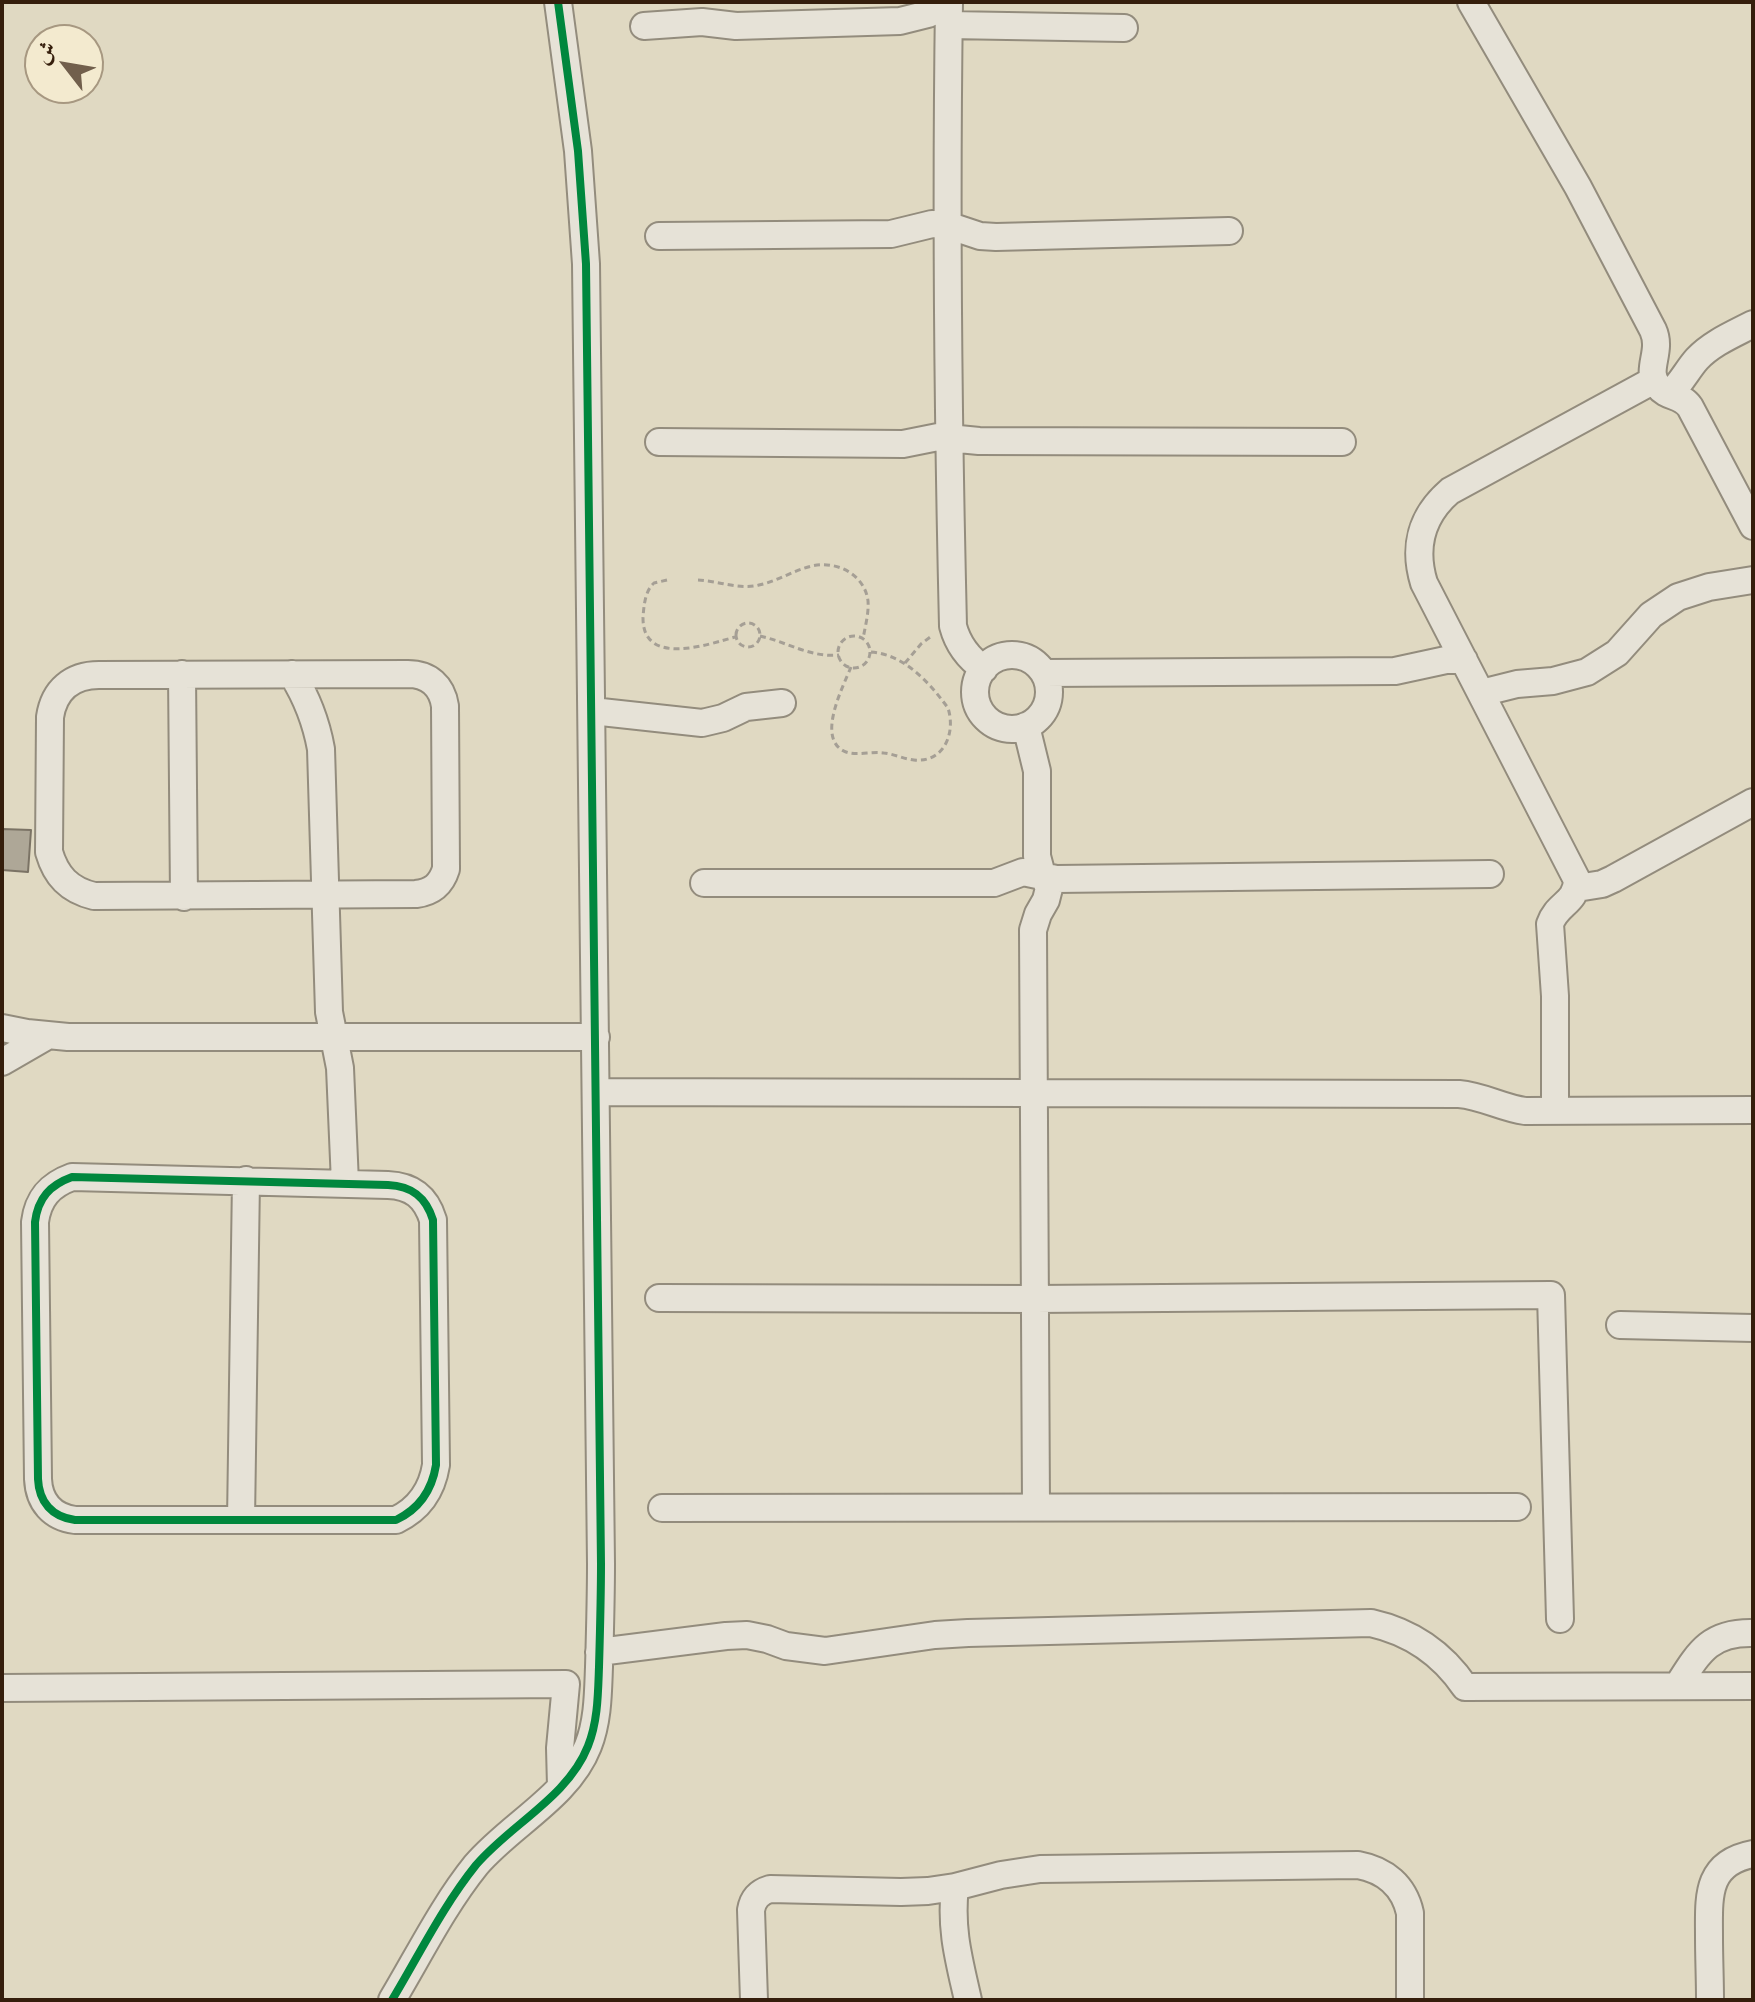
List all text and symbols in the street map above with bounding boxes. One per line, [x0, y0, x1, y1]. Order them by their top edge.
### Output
north arrow [24, 24, 104, 104]
text: ش [28, 36, 62, 69]

